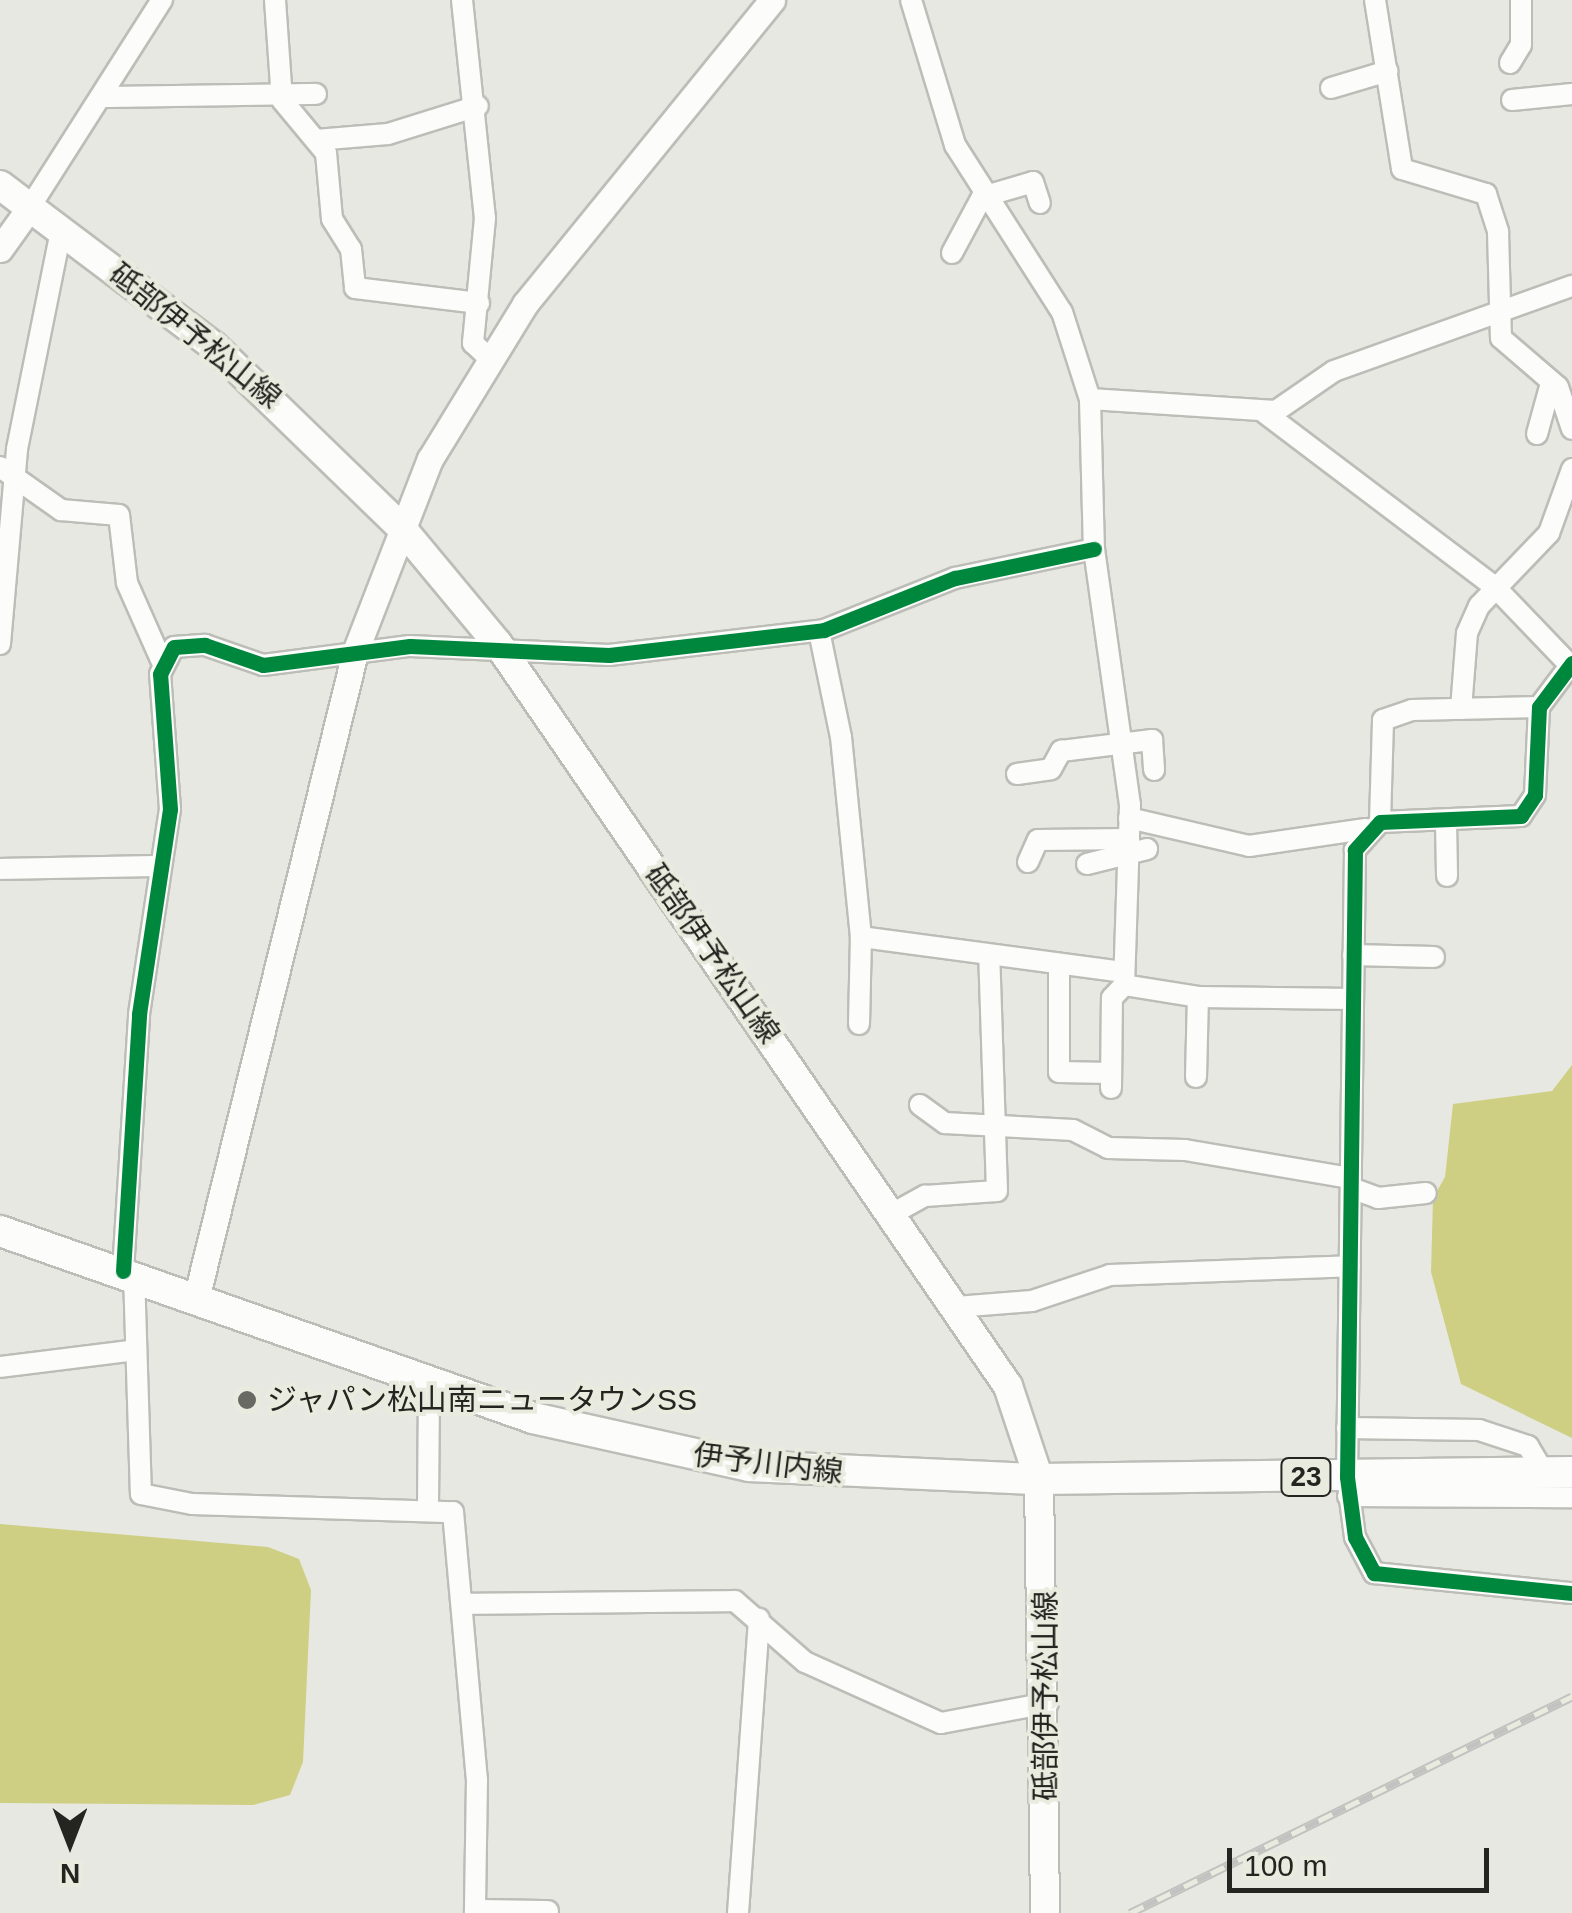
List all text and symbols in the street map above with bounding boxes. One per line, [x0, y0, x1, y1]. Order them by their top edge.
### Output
street label: 砥部伊予松山線 [102, 256, 288, 416]
street label: 砥部伊予松山線 [637, 858, 787, 1050]
place label: ジャパン松山南ニュータウンSS [267, 1382, 697, 1418]
marker: ジャパン松山南ニュータウンSS [236, 1389, 258, 1411]
street label: 伊予川内線 [691, 1437, 845, 1491]
road number: 23 [1278, 1454, 1334, 1500]
street label: 砥部伊予松山線 [1028, 1591, 1064, 1801]
north arrow [20, 1793, 120, 1893]
scale bar [1232, 1828, 1494, 1890]
text: 100 m [1244, 1849, 1327, 1882]
text: N [60, 1858, 80, 1889]

